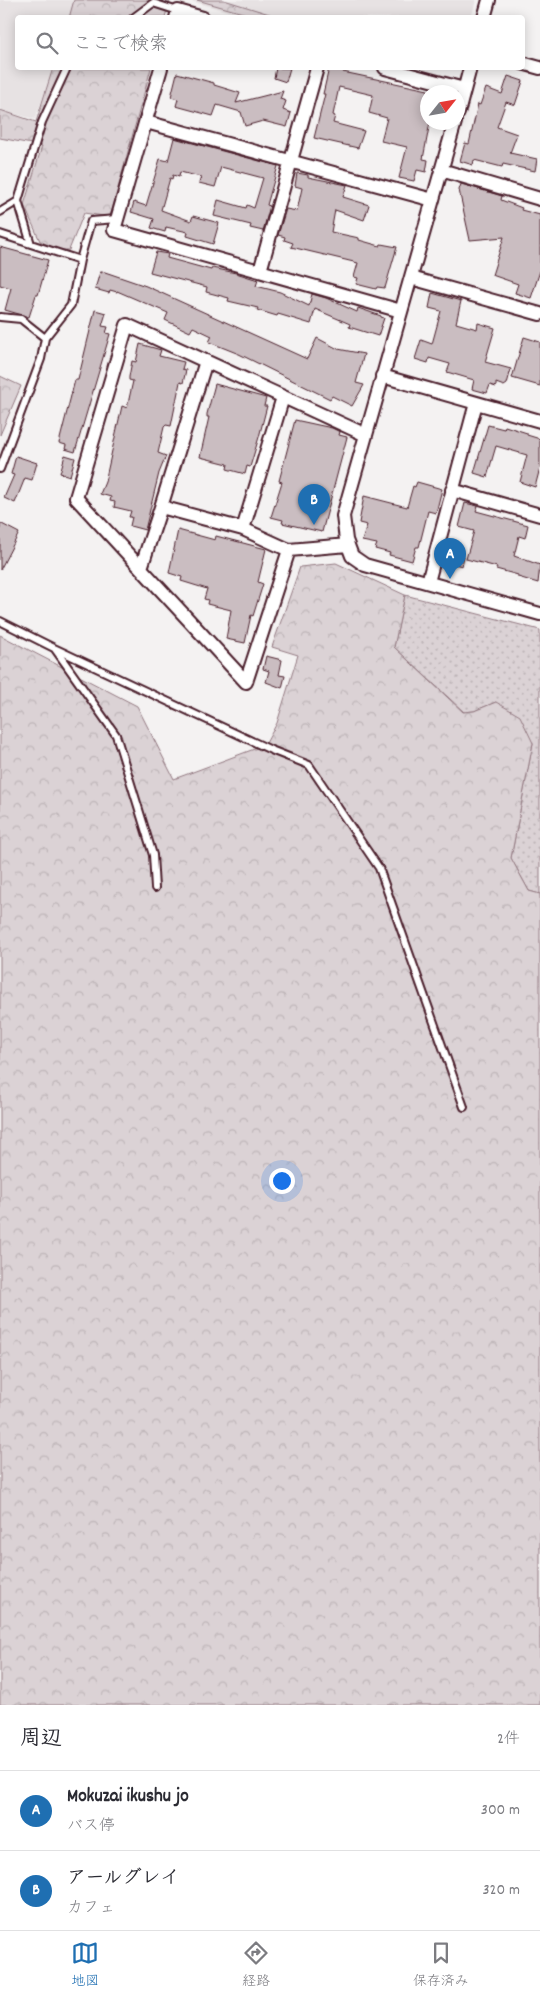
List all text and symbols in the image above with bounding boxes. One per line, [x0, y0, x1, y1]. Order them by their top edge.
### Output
search box [15, 15, 525, 70]
icon: search [33, 29, 61, 57]
text: ここで検索 [73, 32, 168, 59]
north arrow [420, 85, 465, 130]
pin: B [298, 484, 330, 525]
pin: A [434, 538, 466, 579]
your location [269, 1168, 295, 1194]
text: 周辺 [20, 1725, 62, 1755]
text: 2件 [497, 1728, 520, 1751]
text: Mokuzai ikushu jo [67, 1784, 189, 1811]
text: A [32, 1799, 40, 1822]
text: 300 m [481, 1799, 520, 1822]
text: バス停 [67, 1815, 115, 1838]
text: アールグレイ [67, 1866, 179, 1893]
text: B [32, 1879, 40, 1902]
text: 320 m [483, 1879, 520, 1902]
text: カフェ [67, 1897, 115, 1920]
tab: 地図 [71, 1939, 99, 1992]
tab: 経路 [242, 1939, 270, 1992]
tab: 保存済み [413, 1939, 469, 1992]

